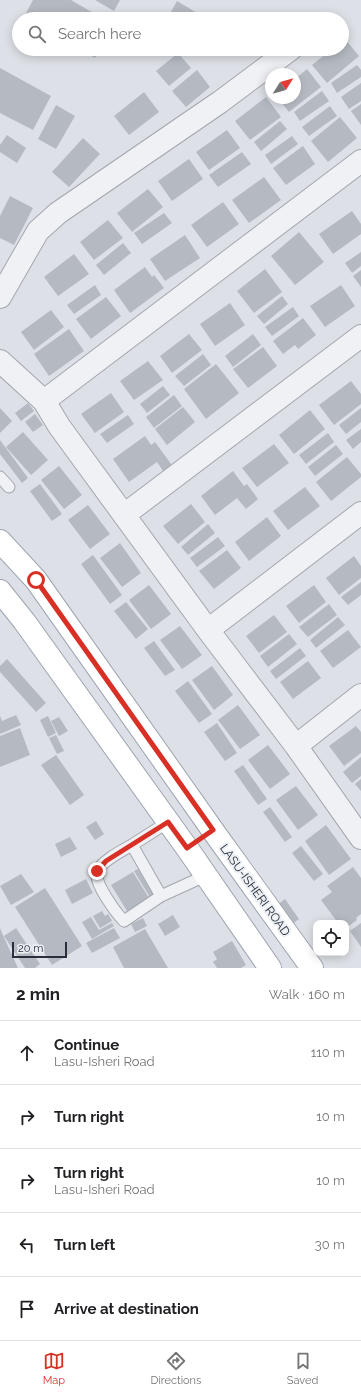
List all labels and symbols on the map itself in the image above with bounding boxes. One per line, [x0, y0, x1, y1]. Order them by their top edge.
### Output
north arrow [265, 68, 301, 104]
route start [27, 571, 45, 589]
street label: LASU-ISHERI ROAD [217, 841, 293, 939]
route end [88, 862, 106, 880]
scale bar [12, 940, 67, 959]

